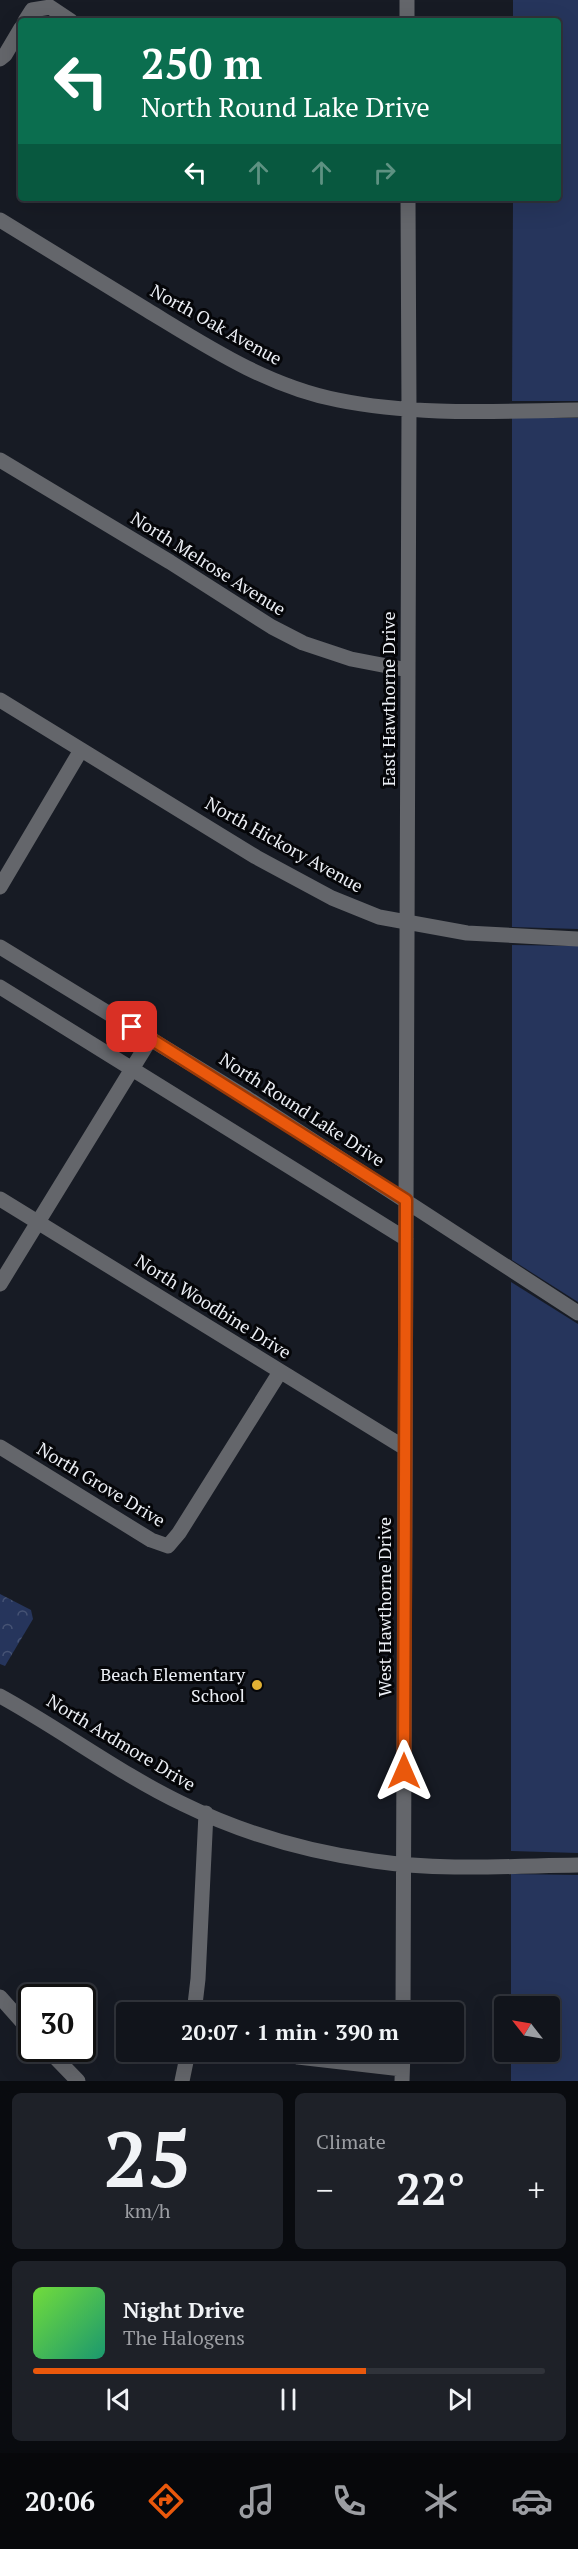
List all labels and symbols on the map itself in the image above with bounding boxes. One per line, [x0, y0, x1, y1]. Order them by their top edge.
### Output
street label: North Oak Avenue [147, 278, 286, 370]
street label: North Melrose Avenue [127, 506, 291, 621]
street label: East Hawthorne Drive [376, 612, 400, 786]
street label: North Hickory Avenue [201, 791, 368, 897]
pin [106, 1001, 157, 1052]
street label: North Round Lake Drive [215, 1047, 390, 1172]
street label: North Woodbine Drive [131, 1248, 296, 1364]
street label: North Grove Drive [33, 1436, 170, 1532]
street label: West Hawthorne Drive [372, 1517, 396, 1697]
place label: Beach Elementary School [100, 1662, 246, 1707]
marker: Beach Elementary School [250, 1678, 264, 1692]
street label: North Ardmore Drive [43, 1688, 200, 1796]
position arrow [372, 1739, 436, 1803]
speed limit sign: 30 [18, 1984, 96, 2062]
north arrow [494, 1996, 560, 2062]

